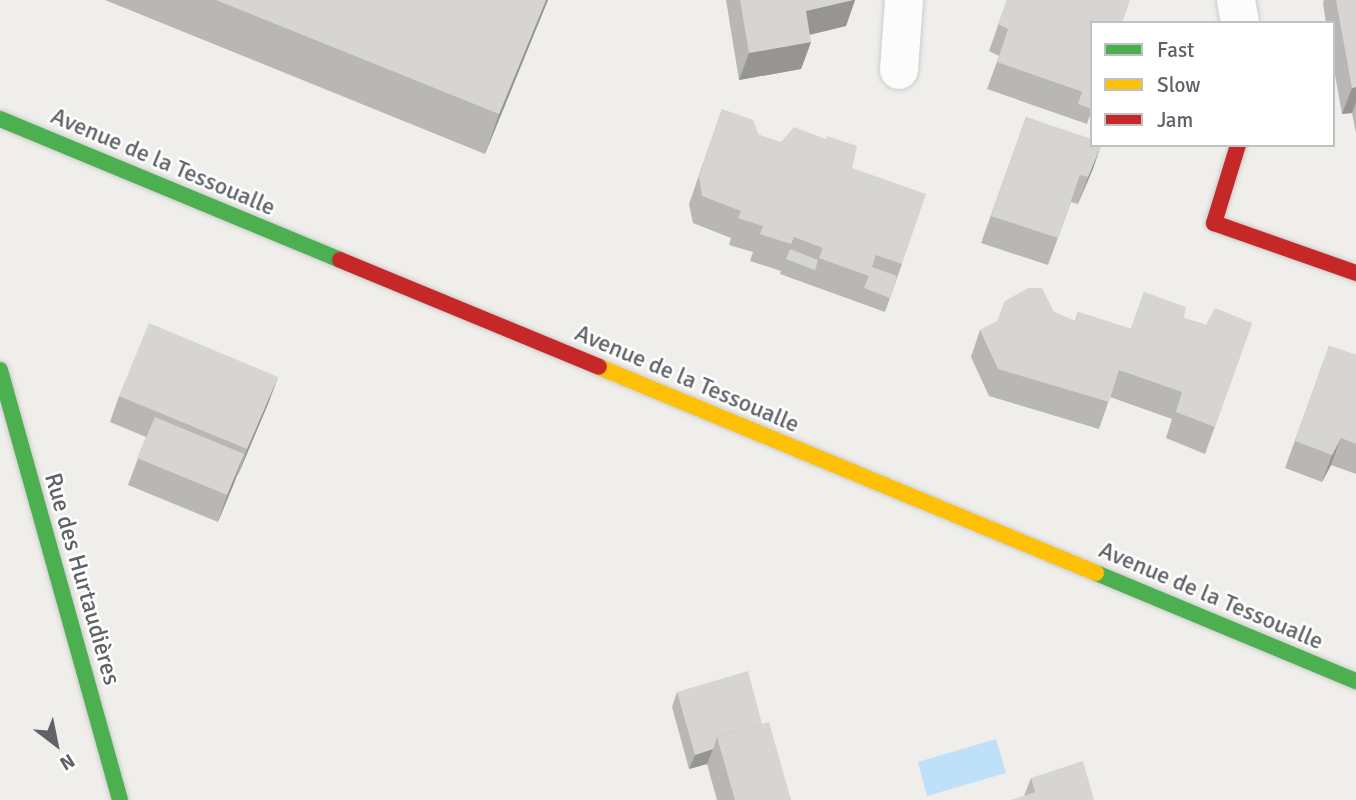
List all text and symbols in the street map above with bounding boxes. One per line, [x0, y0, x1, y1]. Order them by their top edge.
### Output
legend [1090, 21, 1335, 147]
text: Fast [1157, 37, 1194, 63]
text: Slow [1157, 72, 1201, 98]
street label: Avenue de la Tessoualle [46, 102, 280, 222]
text: Jam [1157, 107, 1193, 133]
street label: Avenue de la Tessoualle [570, 319, 804, 439]
street label: Rue des Hurtaudières [38, 470, 126, 688]
street label: Avenue de la Tessoualle [1094, 536, 1328, 656]
north arrow [21, 709, 91, 779]
text: N [55, 748, 79, 775]

